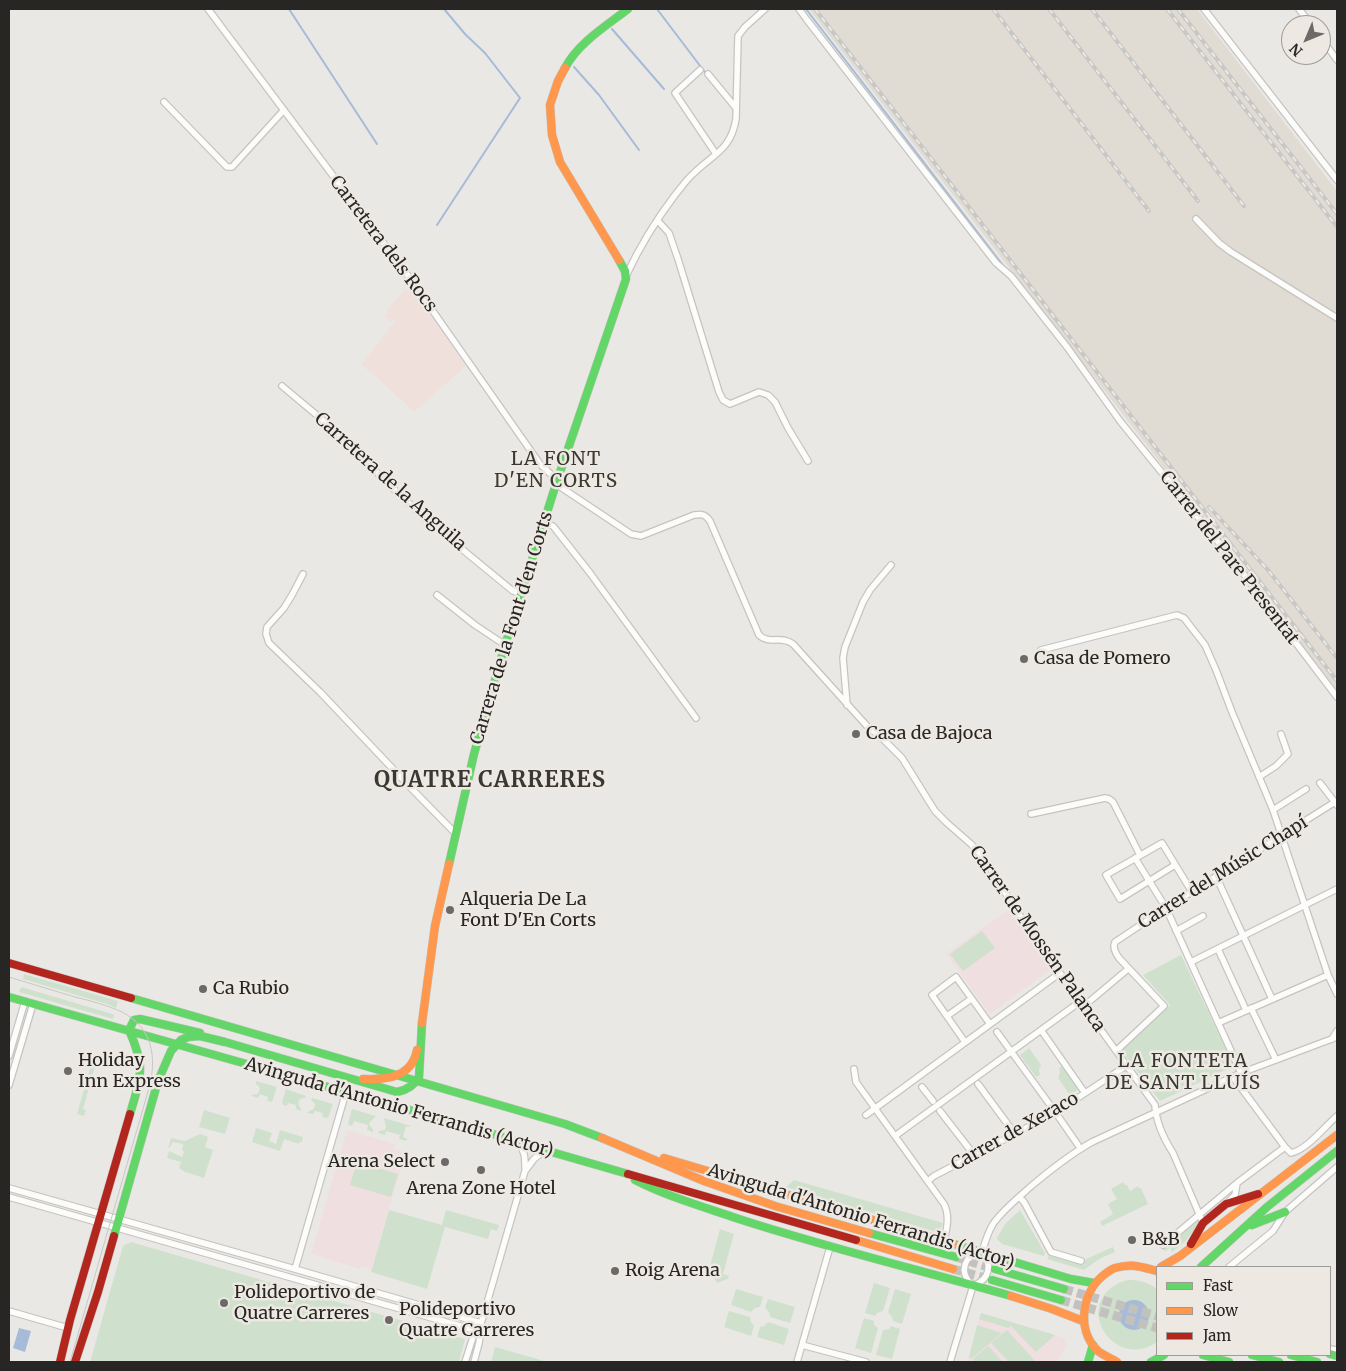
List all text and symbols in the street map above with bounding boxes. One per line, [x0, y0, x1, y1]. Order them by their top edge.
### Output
north arrow [1281, 15, 1331, 65]
text: N [1286, 40, 1306, 60]
street label: Carretera dels Rocs [325, 172, 441, 316]
street label: Carretera de la Anguila [310, 408, 470, 556]
district label: LA FONT D'EN CORTS [493, 449, 619, 493]
street label: Carrer del Pare Presentat [1155, 467, 1303, 649]
street label: Carrera de la Font d'en Corts [466, 509, 558, 747]
place label: Casa de Pomero [1034, 648, 1170, 670]
marker: Casa de Pomero [1018, 653, 1030, 665]
place label: Casa de Bajoca [866, 723, 992, 745]
marker: Casa de Bajoca [850, 728, 862, 740]
district label: QUATRE CARRERES [372, 768, 608, 794]
street label: Carrer del Músic Chapí [1134, 812, 1312, 934]
street label: Carrer de Mossén Palanca [964, 842, 1110, 1036]
place label: Alqueria De La Font D'En Corts [460, 889, 596, 932]
marker: Alqueria De La Font D'En Corts [444, 904, 456, 916]
place label: Ca Rubio [213, 978, 289, 1000]
marker: Ca Rubio [197, 983, 209, 995]
place label: Holiday Inn Express [78, 1050, 181, 1092]
district label: LA FONTETA DE SANT LLUÍS [1103, 1051, 1263, 1095]
street label: Avinguda d'Antonio Ferrandis (Actor) [242, 1054, 556, 1162]
marker: Holiday Inn Express [62, 1065, 74, 1077]
street label: Carrer de Xeraco [947, 1088, 1083, 1176]
place label: Arena Select [328, 1151, 435, 1173]
marker: Arena Select [439, 1156, 451, 1168]
street label: Avinguda d'Antonio Ferrandis (Actor) [705, 1160, 1017, 1274]
marker: Arena Zone Hotel [475, 1164, 487, 1176]
place label: Arena Zone Hotel [406, 1178, 556, 1200]
place label: B&B [1142, 1229, 1180, 1251]
marker: B&B [1126, 1234, 1138, 1246]
place label: Roig Arena [625, 1260, 720, 1282]
marker: Roig Arena [609, 1265, 621, 1277]
legend [1156, 1266, 1331, 1356]
text: Fast [1203, 1276, 1233, 1295]
place label: Polideportivo de Quatre Carreres [234, 1282, 375, 1325]
marker: Polideportivo de Quatre Carreres [218, 1297, 230, 1309]
place label: Polideportivo Quatre Carreres [399, 1299, 534, 1342]
text: Slow [1203, 1301, 1238, 1320]
marker: Polideportivo Quatre Carreres [383, 1314, 395, 1326]
text: Jam [1203, 1326, 1231, 1345]

